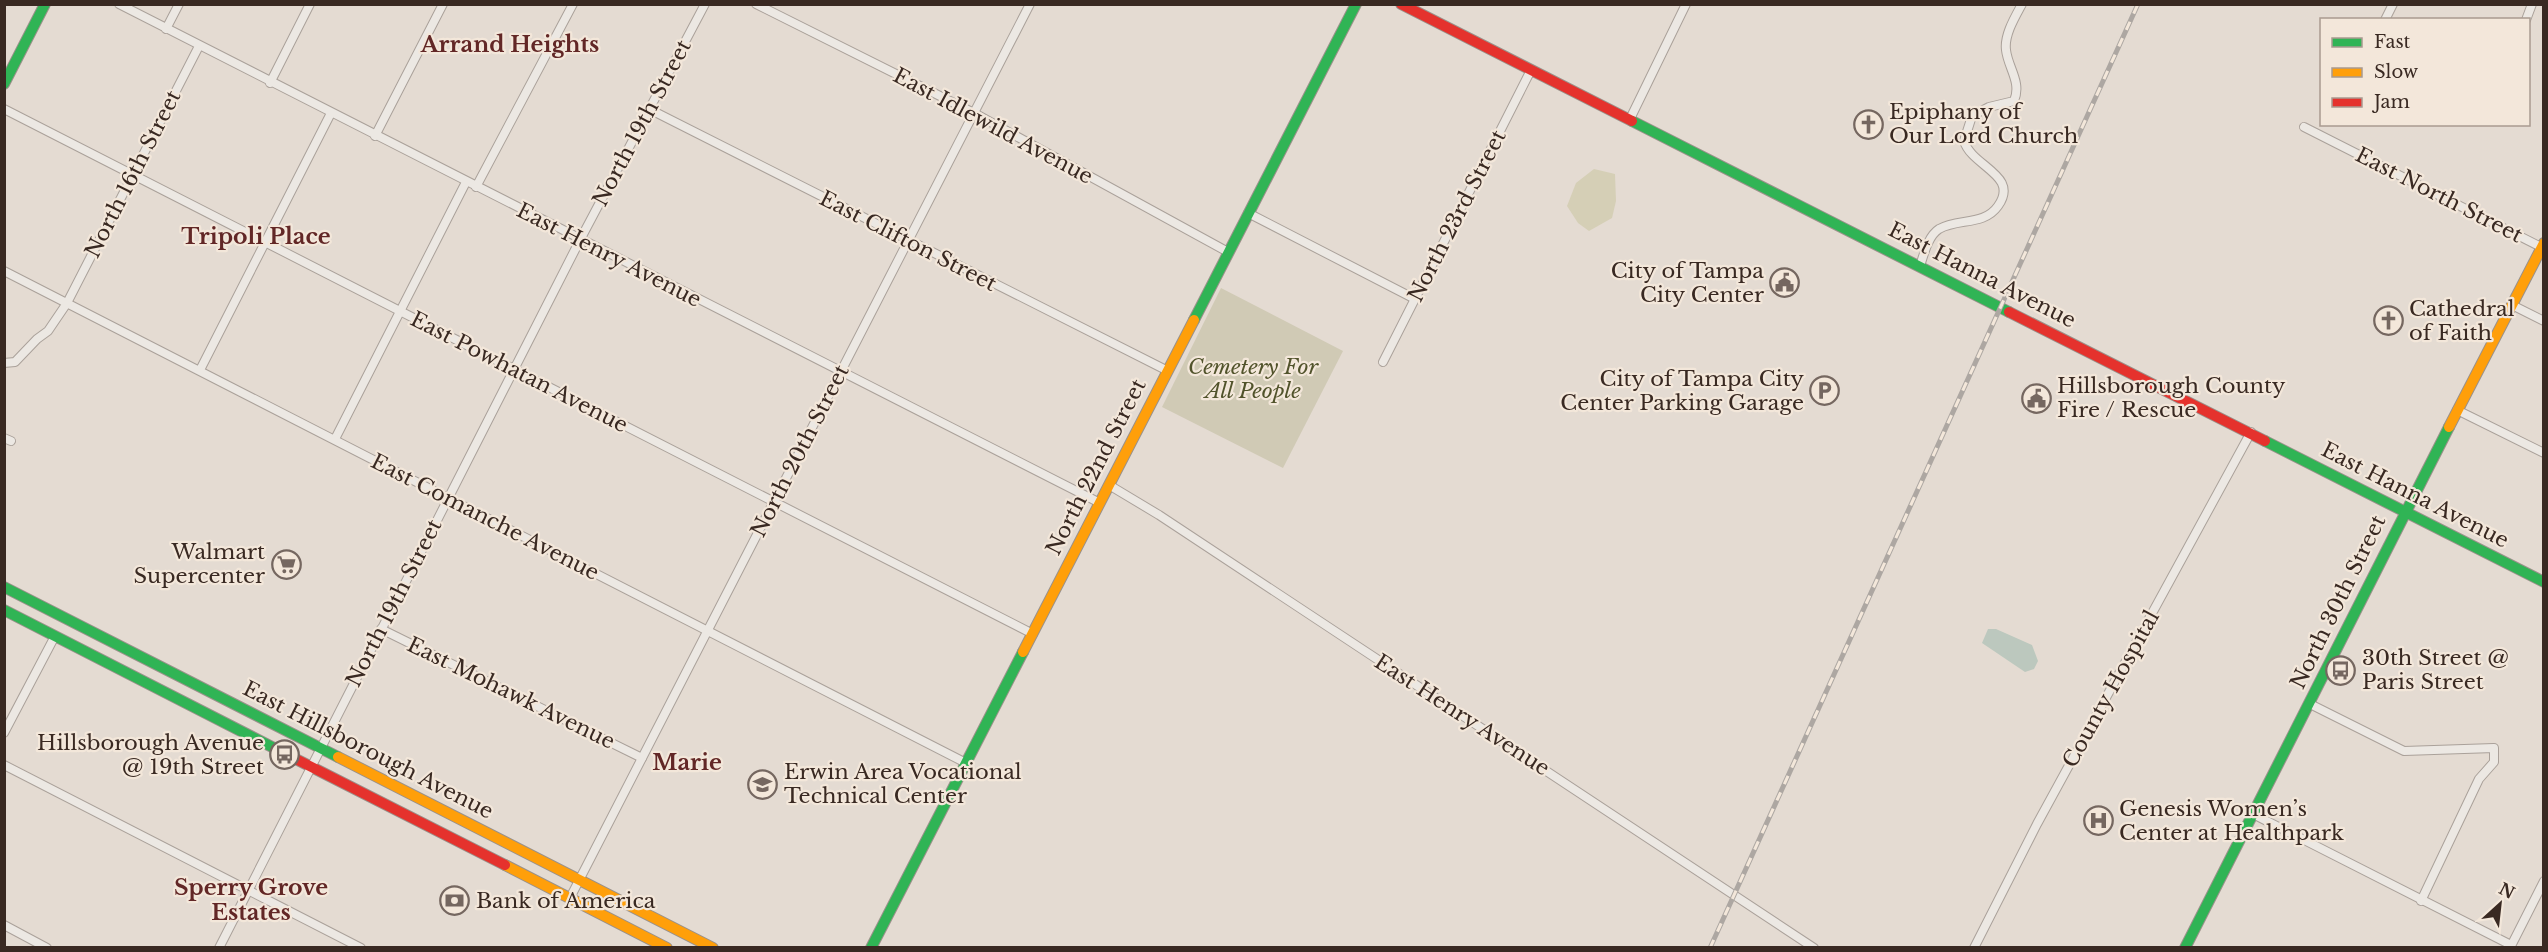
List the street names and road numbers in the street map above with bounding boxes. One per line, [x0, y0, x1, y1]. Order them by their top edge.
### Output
street label: North 19th Street [587, 35, 697, 211]
street label: East Idlewild Avenue [889, 62, 1097, 190]
street label: North 16th Street [79, 86, 187, 262]
street label: North 23rd Street [1402, 126, 1512, 306]
street label: East North Street [2351, 142, 2527, 248]
street label: East Clifton Street [815, 185, 1001, 297]
street label: East Henry Avenue [512, 197, 706, 313]
street label: East Hanna Avenue [1884, 216, 2080, 334]
street label: East Powhatan Avenue [406, 306, 632, 438]
street label: North 20th Street [745, 360, 855, 542]
street label: North 22nd Street [1040, 375, 1152, 559]
street label: East Hanna Avenue [2317, 436, 2513, 554]
street label: East Comanche Avenue [367, 448, 603, 586]
street label: North 30th Street [2285, 511, 2391, 693]
street label: North 19th Street [340, 515, 448, 691]
street label: County Hospital [2057, 606, 2165, 772]
street label: East Mohawk Avenue [403, 631, 619, 755]
street label: East Henry Avenue [1369, 649, 1555, 781]
street label: East Hillsborough Avenue [239, 675, 497, 825]

